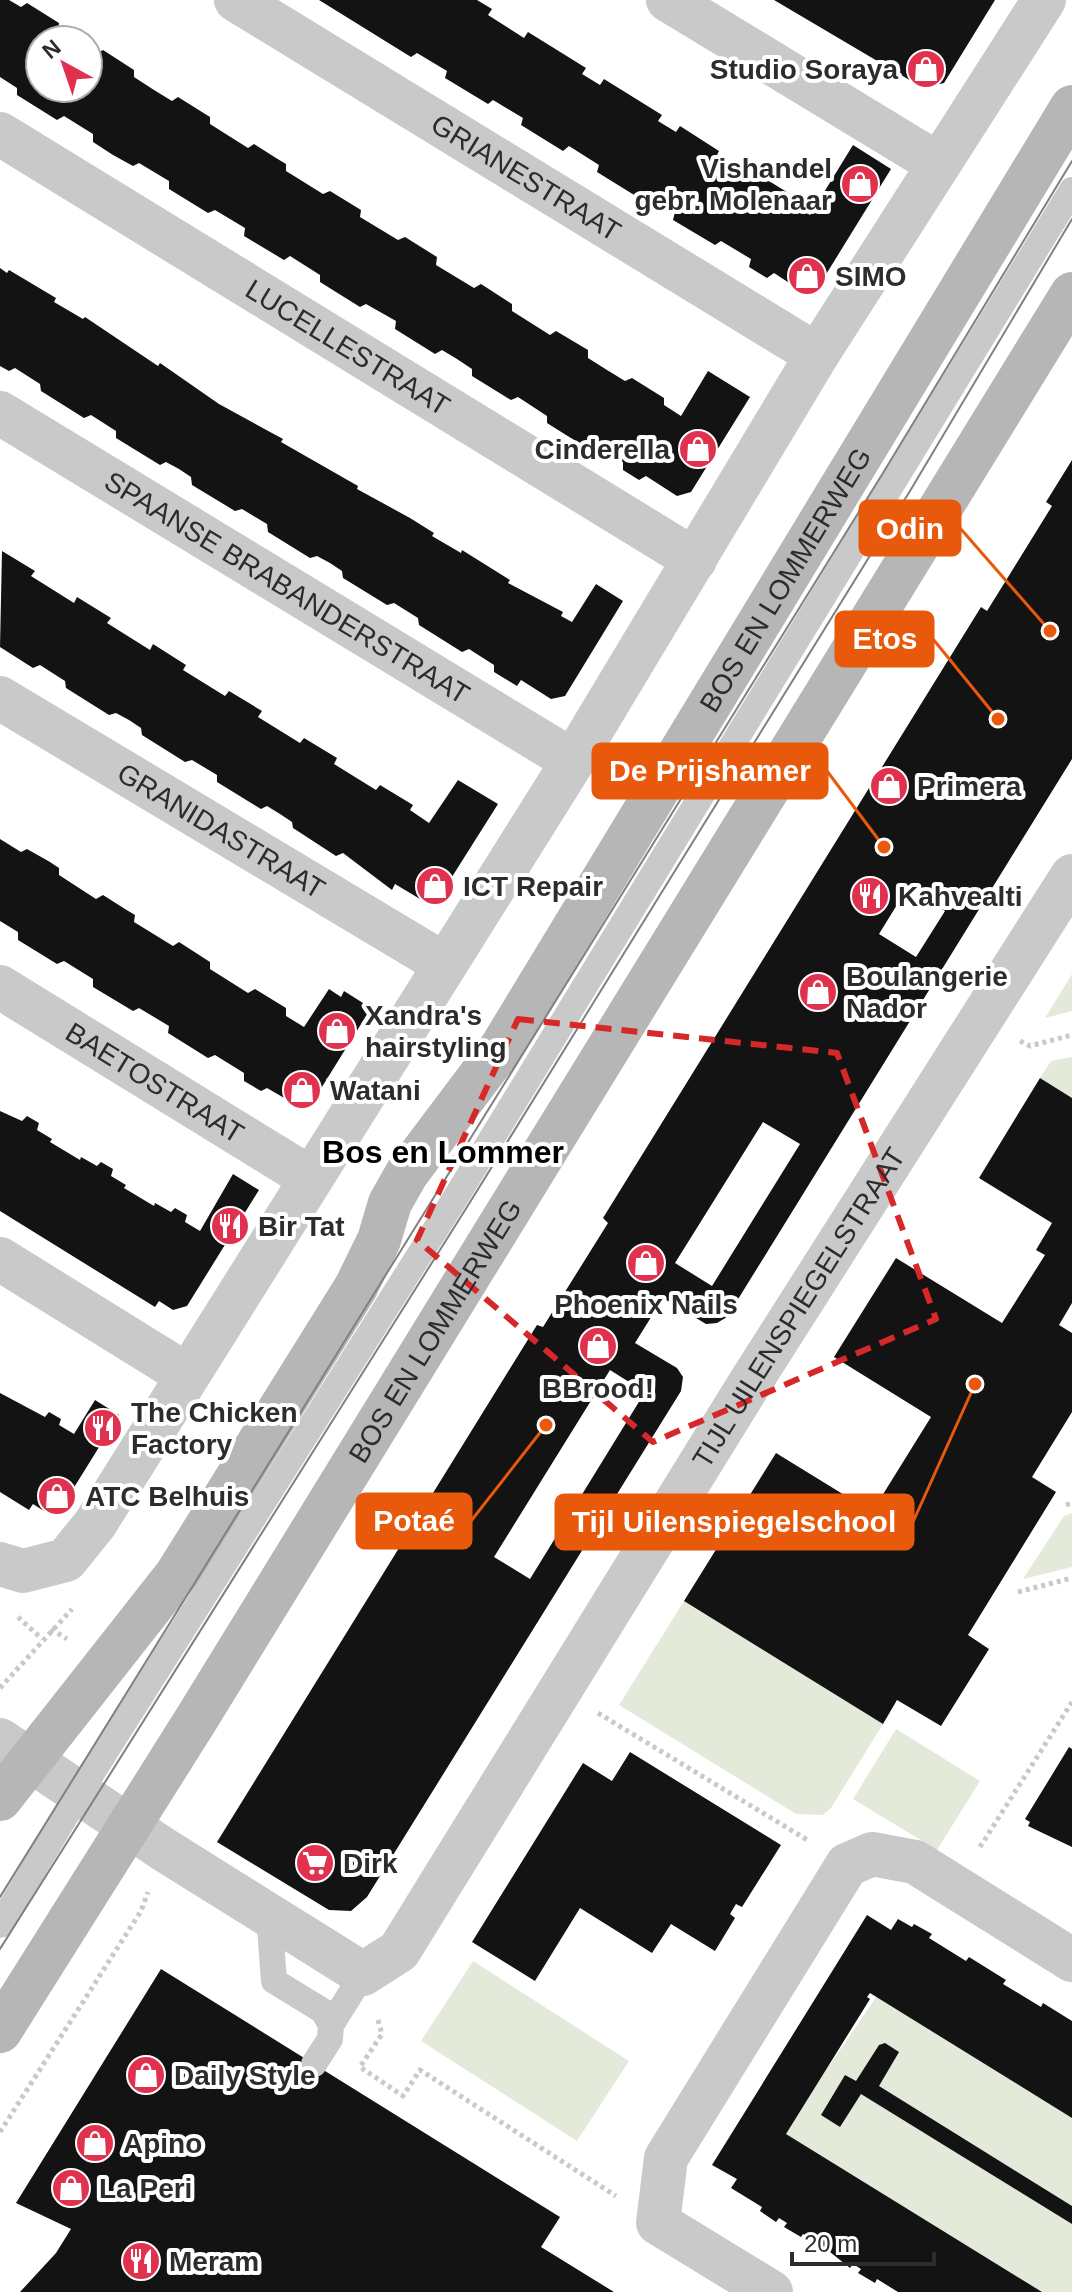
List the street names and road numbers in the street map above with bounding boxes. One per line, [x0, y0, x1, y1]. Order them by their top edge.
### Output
street label: GRIANESTRAAT [426, 108, 626, 247]
street label: LUCELLESTRAAT [240, 273, 455, 421]
street label: BOS EN LOMMERWEG [693, 442, 877, 717]
street label: SPAANSE BRABANDERSTRAAT [99, 465, 475, 710]
street label: GRANIDASTRAAT [112, 757, 331, 905]
street label: BAETOSTRAAT [60, 1016, 249, 1149]
street label: TIJL UILENSPIEGELSTRAAT [686, 1142, 911, 1473]
street label: BOS EN LOMMERWEG [342, 1194, 527, 1468]

